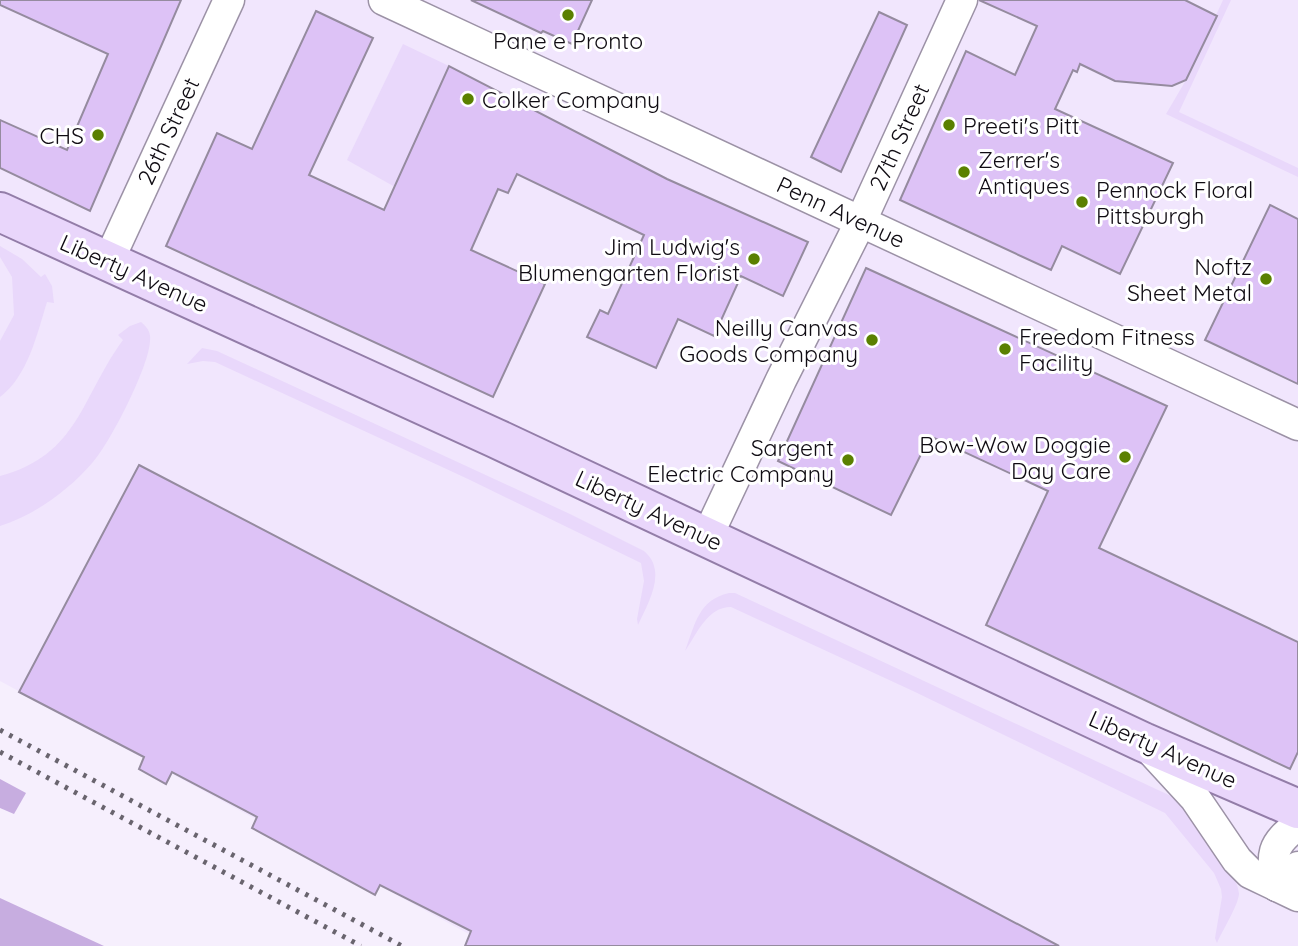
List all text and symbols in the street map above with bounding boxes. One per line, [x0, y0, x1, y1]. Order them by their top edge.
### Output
marker: Pane e Pronto [560, 7, 576, 23]
place label: Pane e Pronto [493, 26, 643, 55]
street label: 26th Street [131, 73, 206, 189]
street label: 27th Street [863, 79, 936, 195]
place label: Colker Company [482, 85, 660, 114]
marker: Colker Company [460, 91, 476, 107]
place label: Preeti's Pitt [963, 111, 1080, 140]
marker: Preeti's Pitt [941, 117, 957, 133]
place label: CHS [39, 121, 84, 150]
marker: CHS [90, 127, 106, 143]
place label: Zerrer's Antiques [978, 145, 1070, 200]
marker: Zerrer's Antiques [956, 164, 972, 180]
street label: Penn Avenue [772, 170, 910, 254]
place label: Pennock Floral Pittsburgh [1096, 175, 1253, 230]
marker: Pennock Floral Pittsburgh [1074, 194, 1090, 210]
street label: Liberty Avenue [56, 227, 212, 319]
place label: Jim Ludwig's Blumengarten Florist [518, 232, 740, 287]
marker: Jim Ludwig's Blumengarten Florist [746, 251, 762, 267]
place label: Noftz Sheet Metal [1127, 252, 1252, 307]
marker: Noftz Sheet Metal [1258, 271, 1274, 287]
place label: Neilly Canvas Goods Company [679, 313, 858, 368]
place label: Freedom Fitness Facility [1019, 322, 1195, 377]
marker: Neilly Canvas Goods Company [864, 332, 880, 348]
marker: Freedom Fitness Facility [997, 341, 1013, 357]
place label: Bow-Wow Doggie Day Care [919, 430, 1111, 485]
place label: Sargent Electric Company [647, 433, 834, 488]
marker: Bow-Wow Doggie Day Care [1117, 449, 1133, 465]
marker: Sargent Electric Company [840, 452, 856, 468]
street label: Liberty Avenue [571, 463, 727, 557]
street label: Liberty Avenue [1085, 703, 1241, 795]

